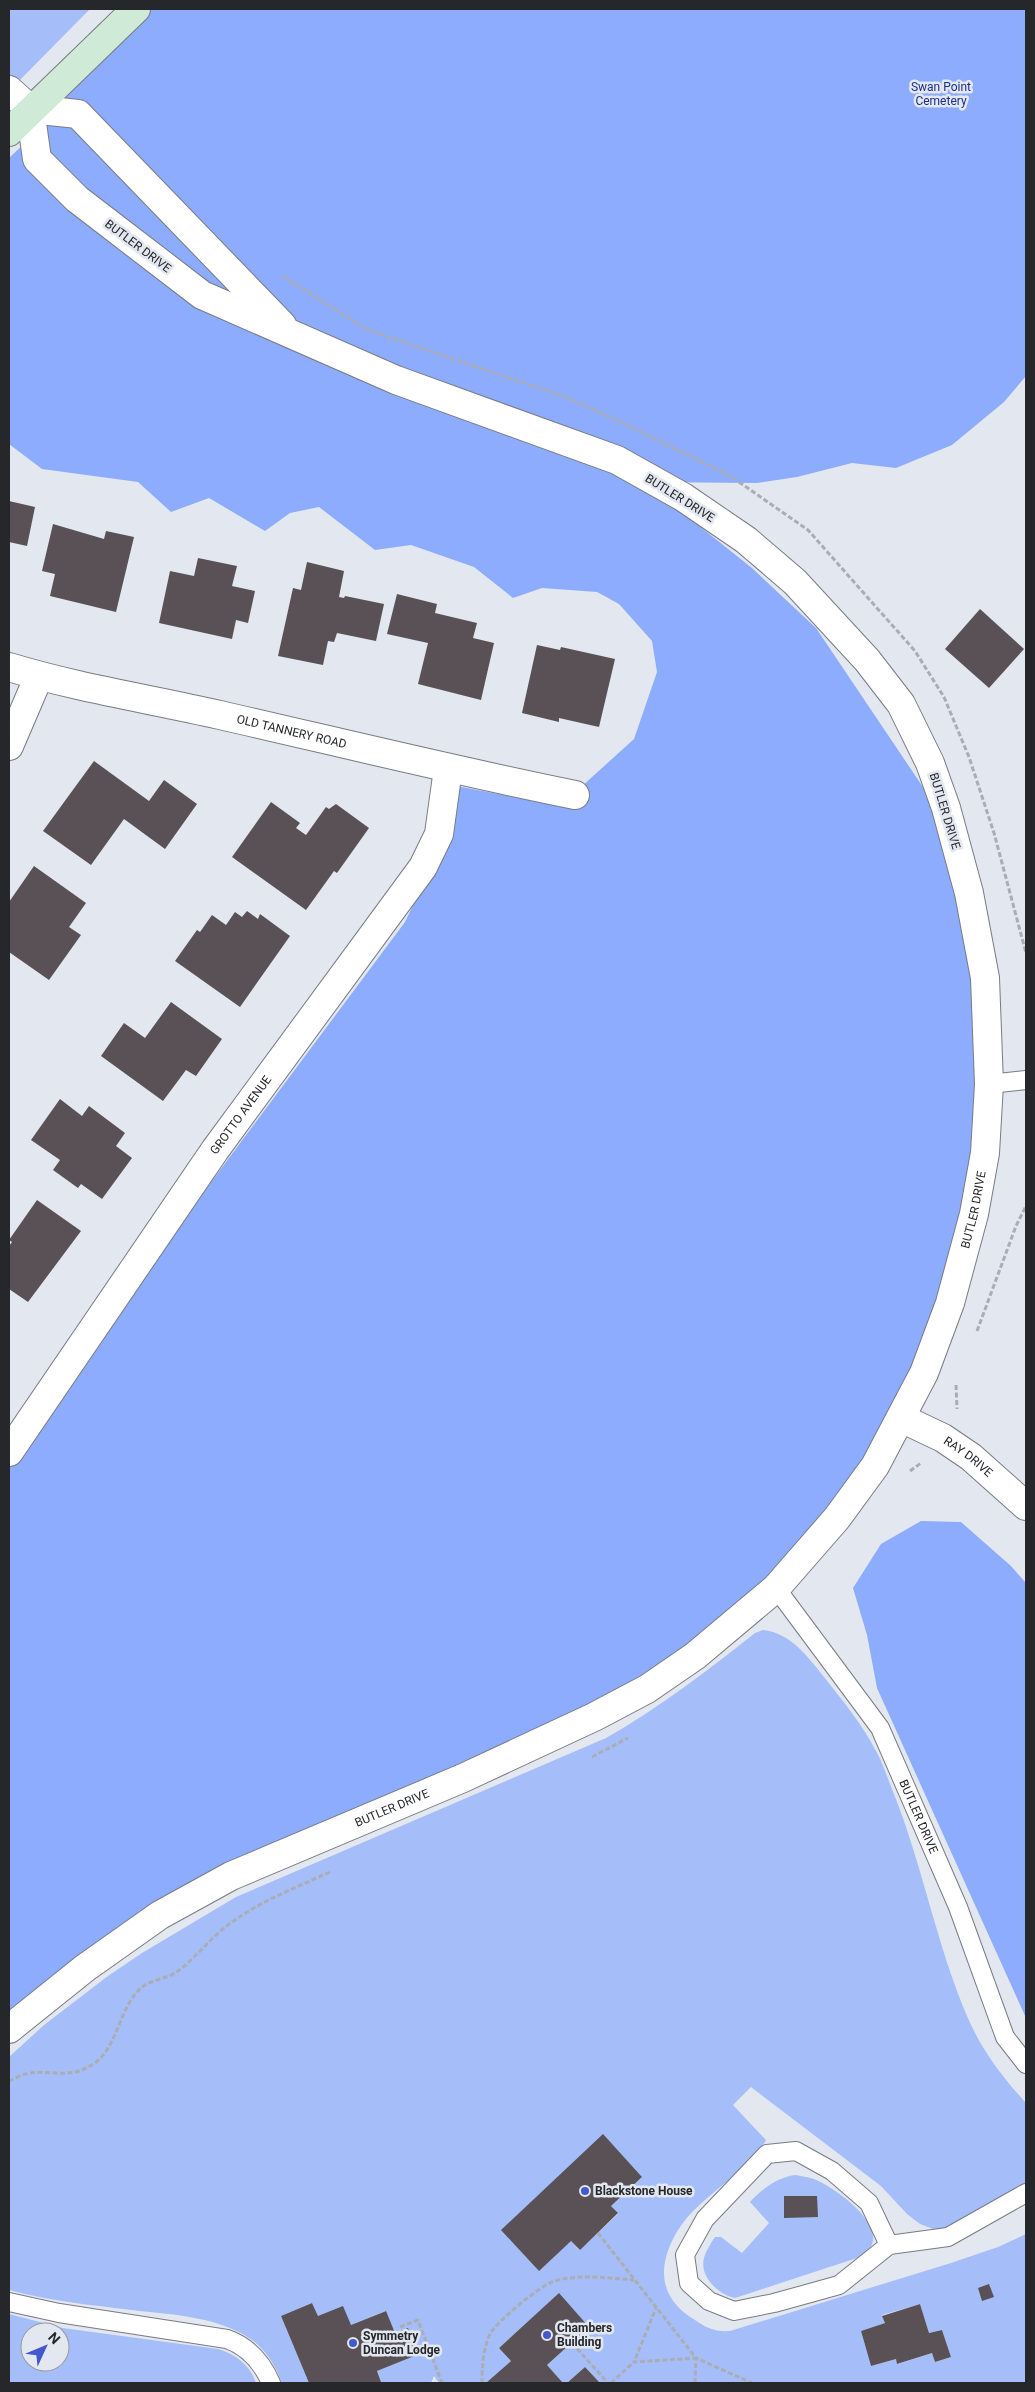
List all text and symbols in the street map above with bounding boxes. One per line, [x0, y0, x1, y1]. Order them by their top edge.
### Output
park label: Swan Point Cemetery [911, 80, 971, 108]
street label: BUTLER DRIVE [102, 217, 174, 275]
street label: BUTLER DRIVE [643, 471, 717, 525]
street label: OLD TANNERY ROAD [235, 712, 348, 751]
street label: BUTLER DRIVE [927, 771, 963, 851]
street label: GROTTO AVENUE [207, 1073, 274, 1157]
street label: BUTLER DRIVE [958, 1170, 989, 1250]
street label: RAY DRIVE [941, 1434, 996, 1480]
street label: BUTLER DRIVE [896, 1777, 941, 1856]
street label: BUTLER DRIVE [353, 1786, 431, 1830]
place label: Blackstone House [595, 2184, 693, 2198]
marker: Blackstone House [579, 2185, 591, 2197]
place label: Chambers Building [557, 2321, 612, 2349]
north arrow [20, 2322, 70, 2372]
text: N [45, 2329, 64, 2347]
place label: Symmetry Duncan Lodge [363, 2329, 441, 2357]
marker: Chambers Building [541, 2329, 553, 2341]
marker: Symmetry Duncan Lodge [347, 2337, 359, 2349]

